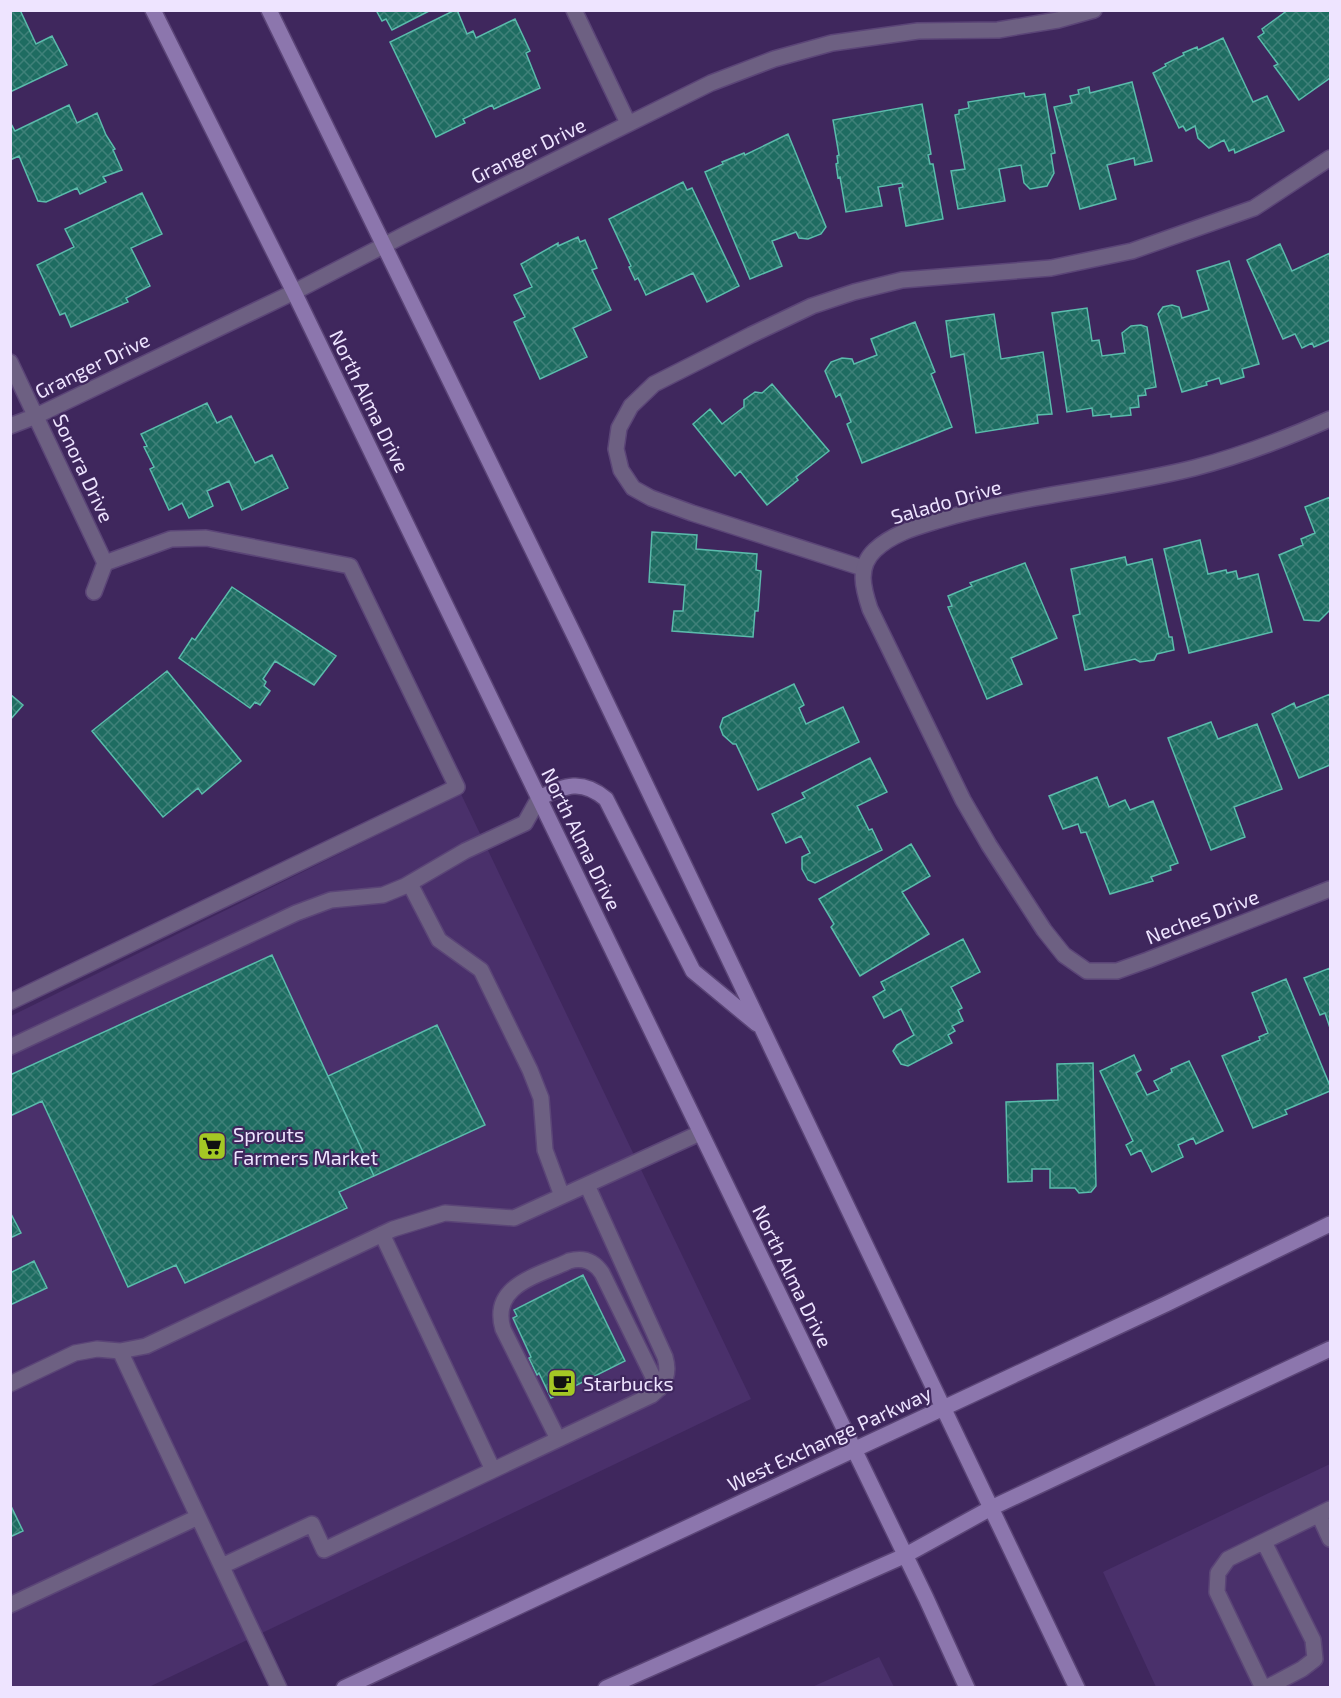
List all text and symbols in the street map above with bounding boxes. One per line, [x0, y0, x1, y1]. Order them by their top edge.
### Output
street label: Granger Drive [467, 112, 589, 188]
street label: North Alma Drive [325, 326, 415, 476]
street label: Granger Drive [31, 327, 153, 403]
street label: Sonora Drive [49, 410, 119, 526]
street label: Salado Drive [888, 474, 1004, 528]
street label: North Alma Drive [537, 764, 627, 914]
street label: Neches Drive [1142, 883, 1262, 949]
place label: Sprouts Farmers Market [233, 1122, 378, 1169]
supermarket icon: Sprouts Farmers Market [196, 1130, 228, 1162]
street label: North Alma Drive [748, 1201, 838, 1351]
cafe icon: Starbucks [546, 1367, 578, 1399]
place label: Starbucks [583, 1371, 674, 1395]
street label: West Exchange Parkway [723, 1380, 935, 1496]

